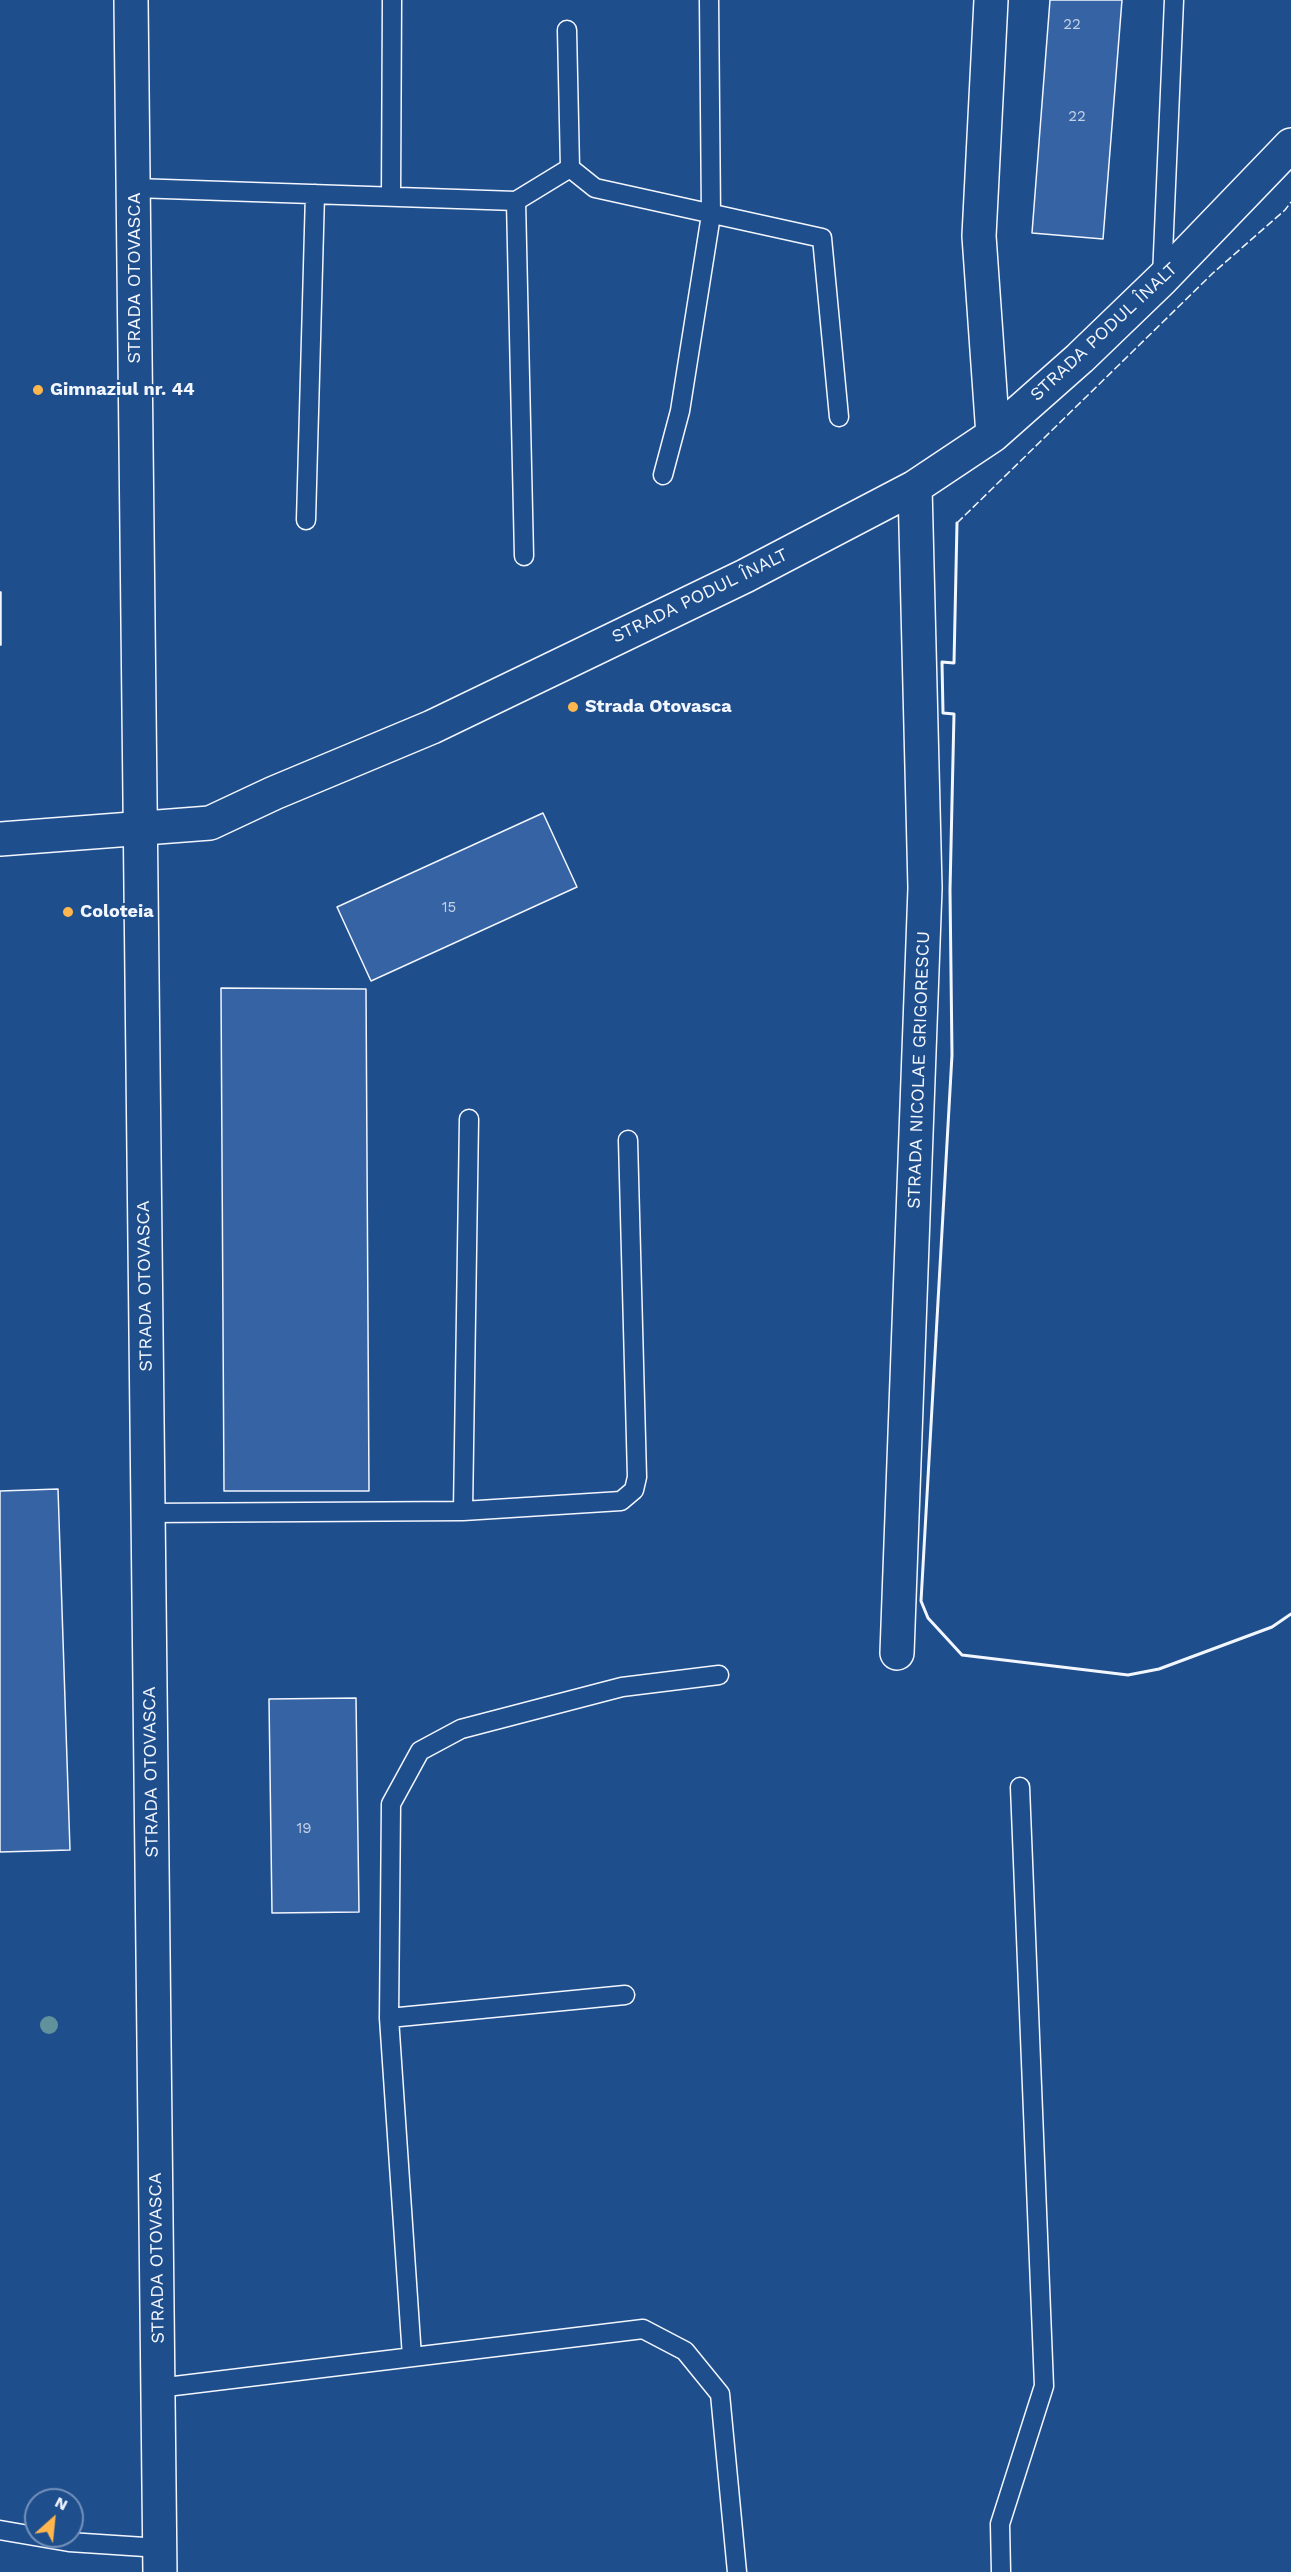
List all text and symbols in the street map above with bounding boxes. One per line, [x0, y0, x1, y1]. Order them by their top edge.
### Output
house number: 22 [1063, 16, 1081, 34]
house number: 22 [1068, 108, 1086, 126]
street label: STRADA OTOVASCA [124, 192, 146, 364]
street label: STRADA PODUL ÎNALT [1026, 258, 1182, 406]
place label: Gimnaziul nr. 44 [50, 379, 195, 401]
marker: Gimnaziul nr. 44 [31, 383, 45, 397]
street label: STRADA PODUL ÎNALT [608, 544, 792, 648]
place label: Strada Otovasca [585, 696, 732, 718]
marker: Strada Otovasca [566, 700, 580, 714]
house number: 15 [442, 899, 456, 917]
place label: Coloteia [80, 901, 154, 923]
marker: Coloteia [61, 905, 75, 919]
street label: STRADA NICOLAE GRIGORESCU [903, 931, 935, 1209]
street label: STRADA OTOVASCA [133, 1200, 157, 1372]
street label: STRADA OTOVASCA [139, 1686, 163, 1858]
house number: 19 [296, 1820, 312, 1838]
street label: STRADA OTOVASCA [145, 2172, 169, 2344]
north arrow [24, 2488, 84, 2548]
text: N [52, 2492, 71, 2514]

